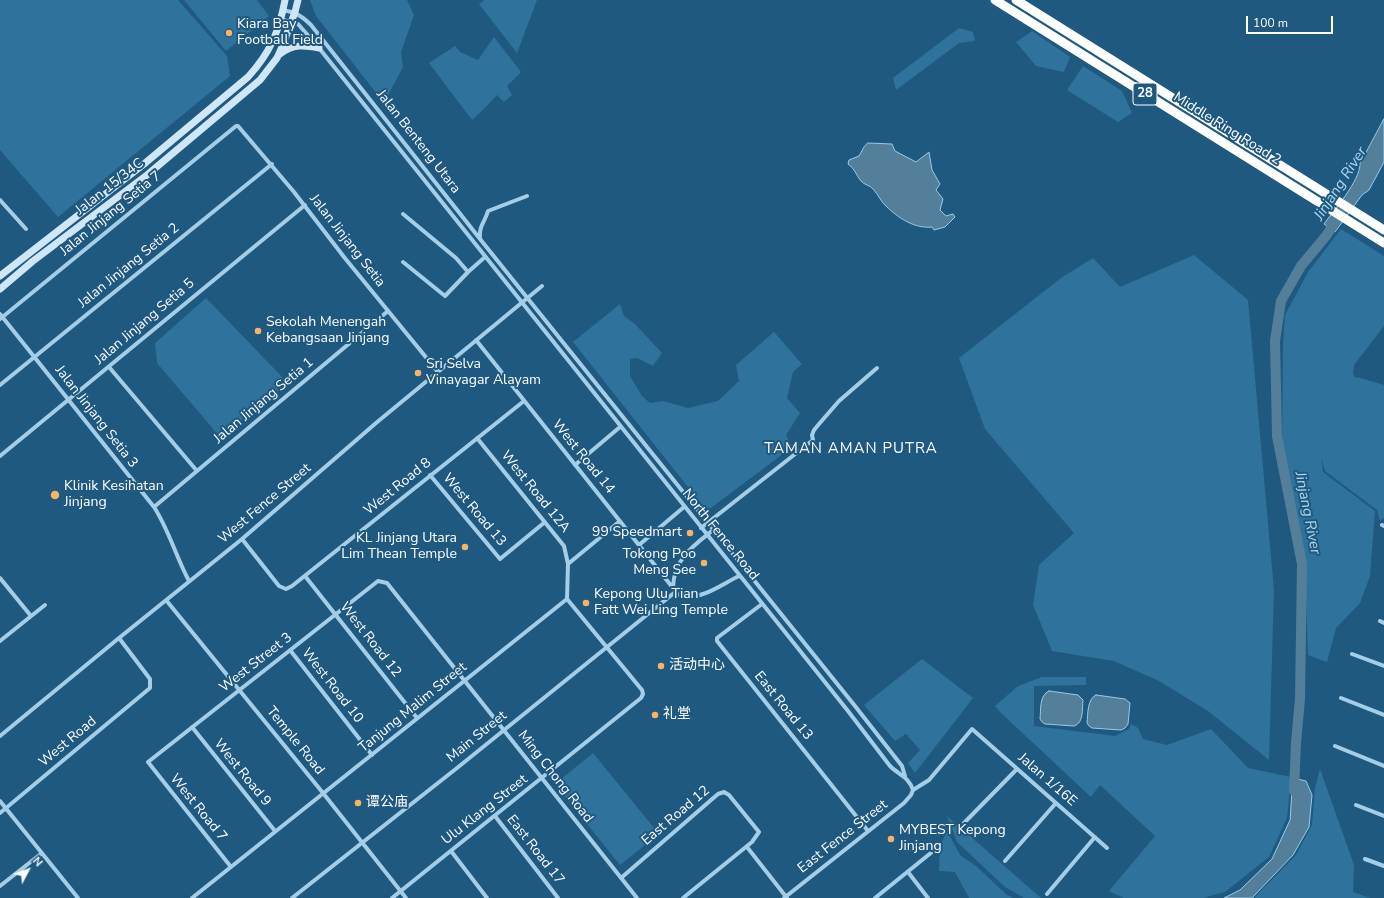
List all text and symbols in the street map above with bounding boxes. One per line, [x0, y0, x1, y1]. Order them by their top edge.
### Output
scale bar [1248, 8, 1335, 34]
text: 100 m [1253, 15, 1288, 31]
place label: Kiara Bay Football Field [237, 17, 323, 50]
marker: Kiara Bay Football Field [224, 28, 234, 38]
road number: 28 [1133, 83, 1157, 105]
street label: Jalan Benteng Utara [372, 87, 464, 197]
street label: Middle Ring Road 2 [1170, 89, 1284, 169]
water label: Jinjang River [1311, 144, 1371, 224]
street label: Jalan 15/34C [72, 155, 148, 219]
street label: Jalan Jinjang Setia 7 [57, 168, 165, 260]
street label: Jalan Jinjang Setia [306, 191, 388, 291]
street label: Jalan Jinjang Setia 2 [75, 220, 183, 312]
street label: Jalan Jinjang Setia 5 [92, 275, 198, 369]
place label: Sekolah Menengah Kebangsaan Jinjang [266, 315, 390, 348]
marker: Sekolah Menengah Kebangsaan Jinjang [253, 326, 263, 336]
street label: Jalan Jinjang Setia 1 [211, 354, 317, 448]
place label: Sri Selva Vinayagar Alayam [426, 357, 541, 390]
street label: Jalan Jinjang Setia 3 [51, 363, 141, 471]
marker: Sri Selva Vinayagar Alayam [413, 368, 423, 378]
street label: West Road 14 [548, 417, 618, 497]
district label: TAMAN AMAN PUTRA [764, 440, 938, 458]
street label: West Road 12A [497, 448, 573, 536]
street label: West Road 8 [361, 455, 435, 519]
street label: West Fence Street [215, 460, 315, 548]
street label: West Road 13 [439, 470, 509, 550]
water label: Jinjang River [1290, 470, 1324, 556]
place label: Klinik Kesihatan Jinjang [64, 479, 164, 512]
street label: North Fence Road [678, 486, 762, 584]
marker: Klinik Kesihatan Jinjang [49, 489, 61, 501]
place label: 99 Speedmart [592, 525, 682, 541]
marker: 99 Speedmart [685, 528, 695, 538]
place label: KL Jinjang Utara Lim Thean Temple [341, 531, 457, 564]
marker: KL Jinjang Utara Lim Thean Temple [460, 542, 470, 552]
place label: Tokong Poo Meng See [622, 547, 696, 580]
marker: Tokong Poo Meng See [699, 558, 709, 568]
place label: Kepong Ulu Tian Fatt Wei Ling Temple [594, 587, 728, 620]
marker: Kepong Ulu Tian Fatt Wei Ling Temple [581, 598, 591, 608]
street label: West Road 12 [336, 599, 404, 681]
street label: West Street 3 [216, 629, 296, 697]
street label: West Road 10 [298, 645, 366, 727]
place label: 活动中心 [669, 658, 725, 674]
street label: Tanjung Malim Street [356, 659, 470, 757]
marker: 活动中心 [656, 661, 666, 671]
street label: East Road 13 [750, 668, 816, 744]
street label: Temple Road [262, 704, 328, 778]
place label: 礼堂 [663, 707, 691, 723]
street label: Main Street [444, 708, 510, 766]
marker: 礼堂 [650, 710, 660, 720]
street label: West Road [36, 713, 100, 771]
street label: Ming Chong Road [514, 728, 596, 826]
street label: West Road 9 [210, 736, 274, 810]
street label: Jalan 1/16E [1014, 750, 1080, 810]
street label: West Road 7 [166, 771, 230, 845]
street label: Ulu Klang Street [439, 771, 531, 849]
street label: East Road 12 [639, 783, 713, 849]
place label: 谭公庙 [366, 795, 408, 811]
street label: East Fence Street [795, 797, 891, 877]
marker: 谭公庙 [353, 798, 363, 808]
street label: East Road 17 [503, 812, 567, 888]
place label: MYBEST Kepong Jinjang [899, 823, 1006, 856]
marker: MYBEST Kepong Jinjang [886, 834, 896, 844]
north arrow [8, 850, 48, 890]
text: N [29, 854, 46, 870]

